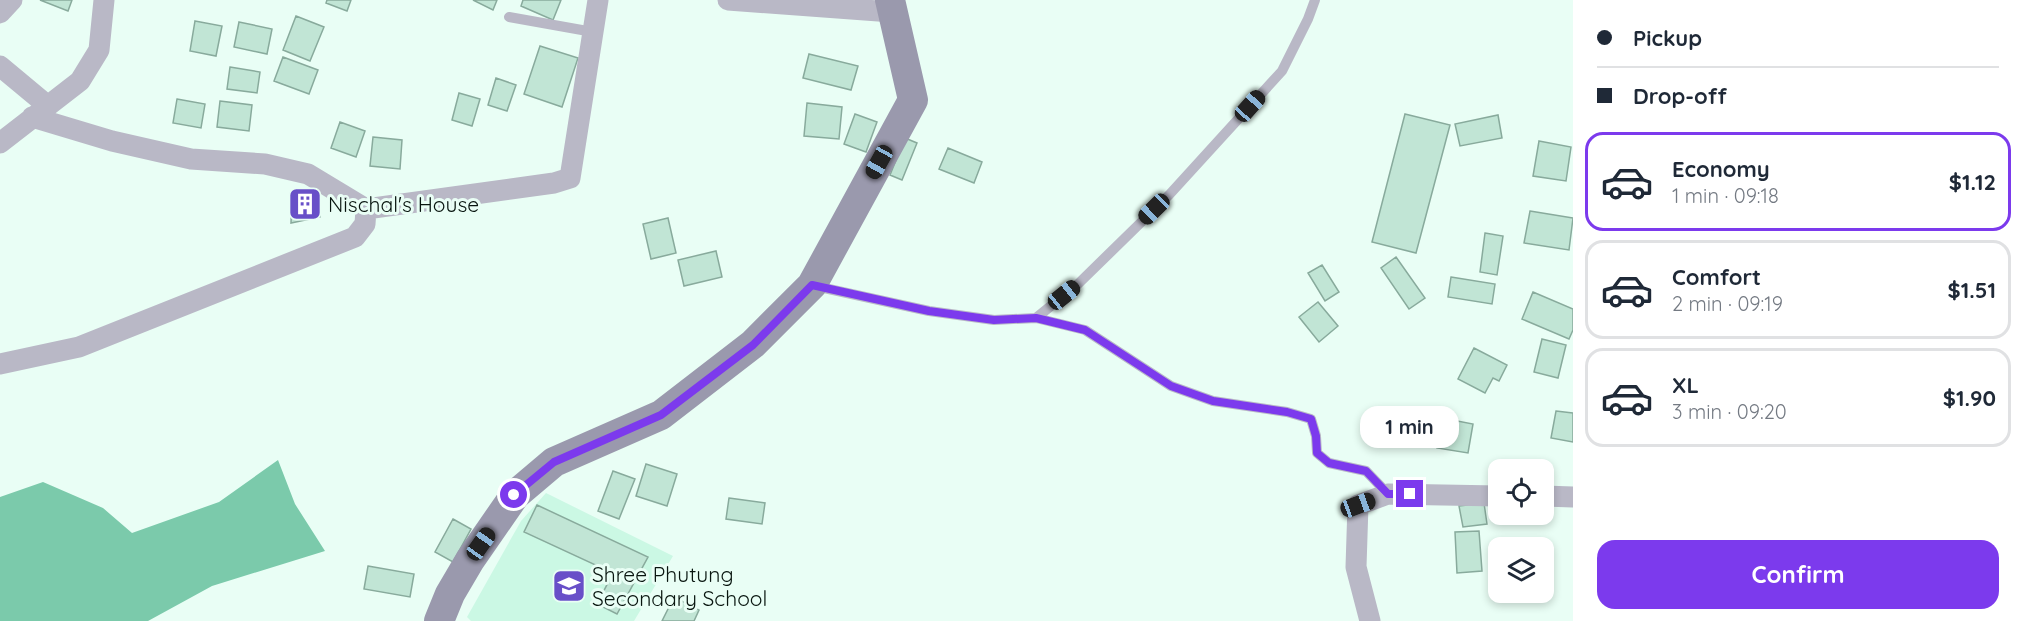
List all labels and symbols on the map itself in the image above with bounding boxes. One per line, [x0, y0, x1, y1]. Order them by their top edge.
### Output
car [1231, 87, 1269, 125]
car [862, 142, 896, 182]
building icon: Nischal's House [287, 186, 323, 222]
car [1135, 190, 1173, 228]
place label: Nischal's House [328, 191, 479, 217]
car [1044, 277, 1084, 313]
callout: 1 min [1360, 407, 1460, 449]
route end [1396, 480, 1423, 507]
route start [500, 481, 527, 508]
car [1338, 490, 1378, 520]
car [463, 524, 499, 564]
place label: Shree Phutung Secondary School [592, 561, 767, 611]
school or university icon: Shree Phutung Secondary School [551, 568, 587, 604]

